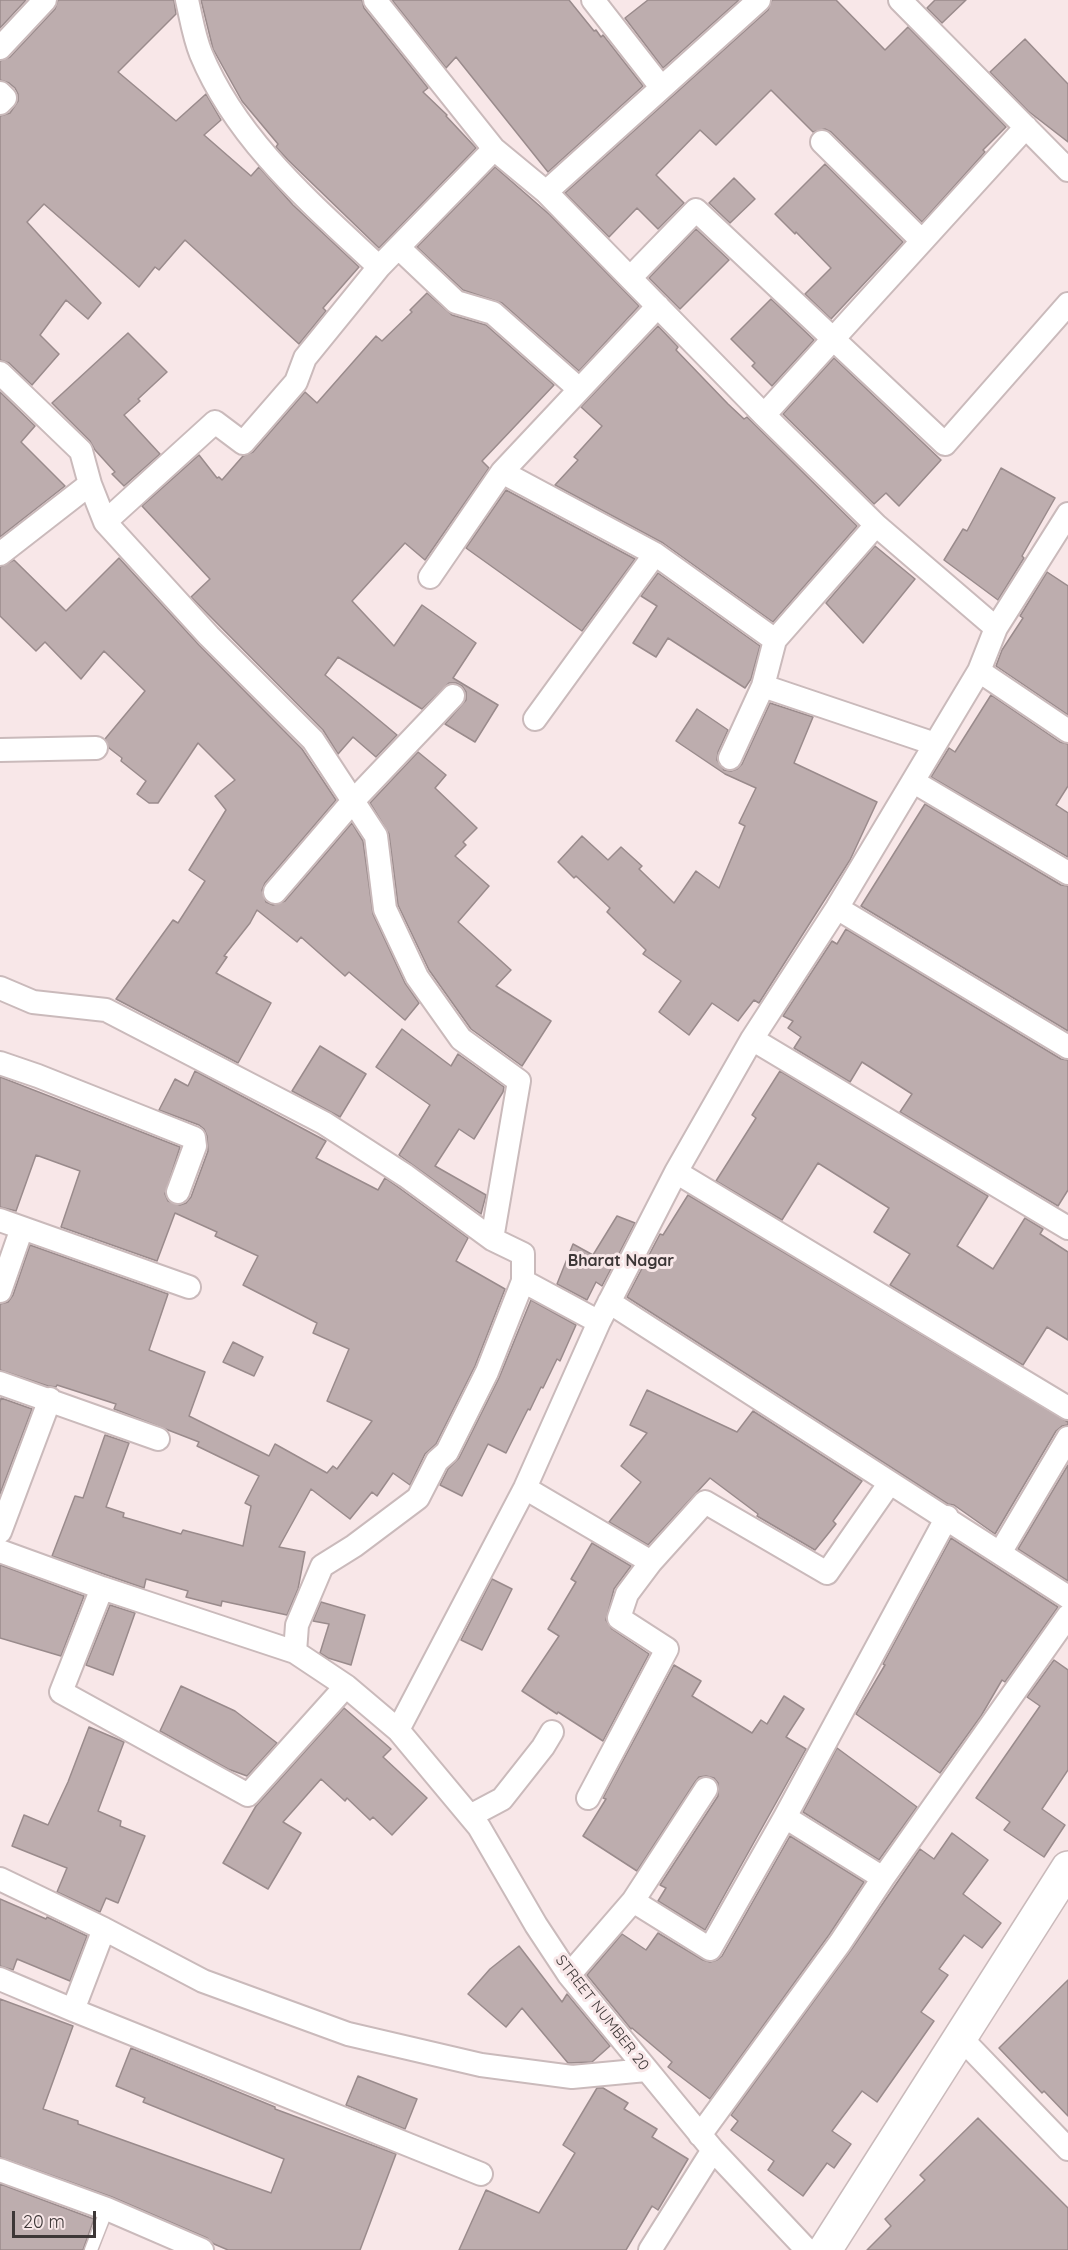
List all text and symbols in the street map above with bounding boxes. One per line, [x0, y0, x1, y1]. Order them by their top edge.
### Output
district label: Bharat Nagar [568, 1251, 674, 1271]
street label: STREET NUMBER 20 [551, 1952, 653, 2074]
scale bar [15, 2199, 99, 2237]
text: 20 m [23, 2210, 65, 2233]

